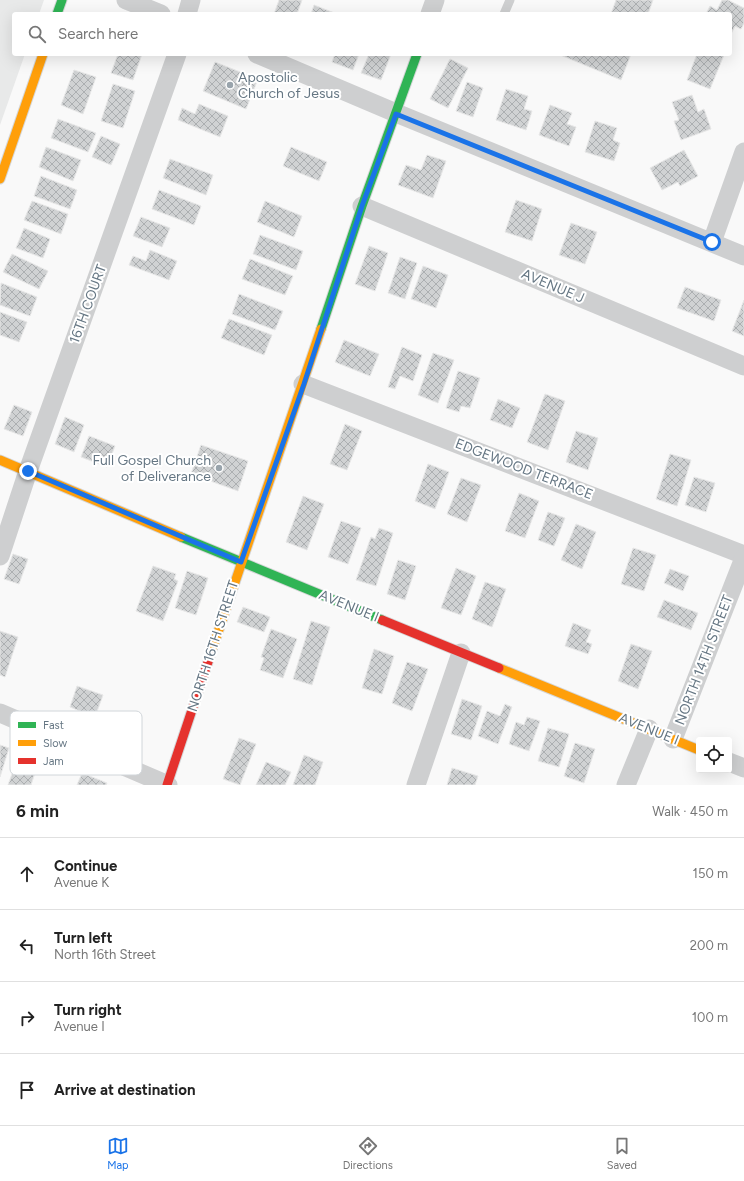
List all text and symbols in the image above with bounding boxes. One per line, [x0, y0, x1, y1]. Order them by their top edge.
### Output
search box [12, 12, 732, 56]
icon: search [26, 23, 48, 45]
text: Search here [58, 25, 138, 43]
place label: Apostolic Church of Jesus [238, 69, 340, 102]
marker: Apostolic Church of Jesus [225, 80, 235, 90]
route start [703, 233, 721, 251]
street label: 16TH COURT [66, 262, 110, 346]
street label: AVENUE J [519, 265, 587, 307]
street label: EDGEWOOD TERRACE [453, 435, 595, 503]
place label: Full Gospel Church of Deliverance [93, 452, 211, 485]
route end [19, 462, 37, 480]
marker: Full Gospel Church of Deliverance [214, 463, 224, 473]
street label: NORTH 16TH STREET [184, 578, 242, 714]
street label: AVENUE I [317, 586, 381, 626]
street label: NORTH 14TH STREET [671, 592, 737, 727]
street label: AVENUE I [617, 709, 681, 749]
legend [10, 711, 142, 775]
text: Fast [43, 719, 64, 732]
text: Slow [43, 737, 67, 750]
map controls [696, 737, 732, 773]
button: locate [696, 737, 732, 773]
text: Jam [43, 755, 64, 768]
text: 6 min [16, 801, 59, 821]
text: Walk · 450 m [652, 804, 728, 819]
text: Continue [54, 857, 117, 875]
icon: ahead [16, 863, 38, 885]
text: 150 m [693, 866, 728, 881]
text: Avenue K [54, 875, 109, 890]
text: Turn left [54, 929, 112, 947]
icon: left [16, 935, 38, 957]
text: 200 m [690, 938, 728, 953]
text: North 16th Street [54, 947, 156, 962]
text: Turn right [54, 1001, 122, 1019]
icon: right [16, 1007, 38, 1029]
text: 100 m [692, 1010, 728, 1025]
text: Avenue I [54, 1019, 105, 1034]
icon: arrive [16, 1079, 38, 1101]
text: Arrive at destination [54, 1081, 195, 1099]
tab: Map [107, 1135, 129, 1172]
tab: Directions [343, 1135, 393, 1172]
tab: Saved [607, 1135, 637, 1172]

